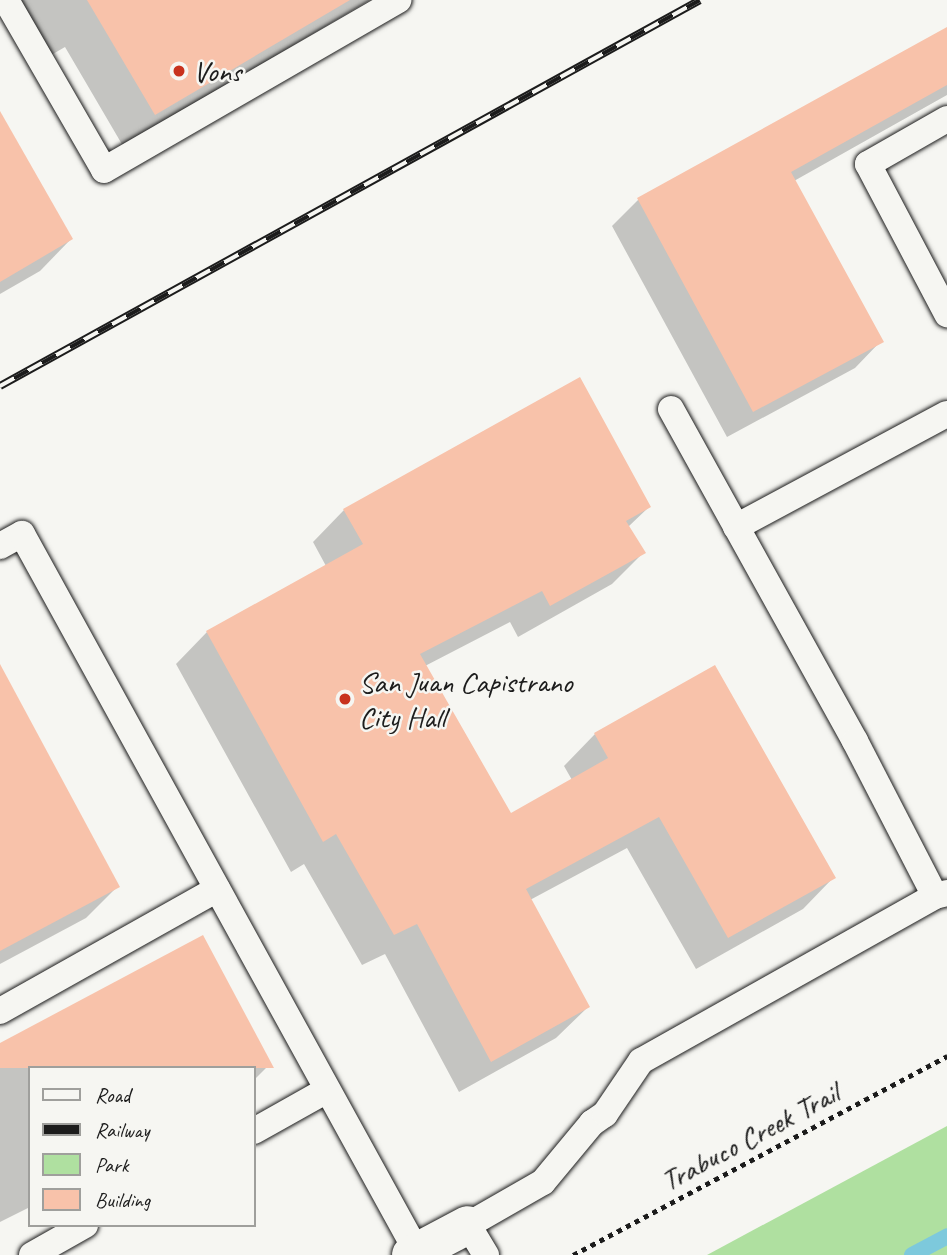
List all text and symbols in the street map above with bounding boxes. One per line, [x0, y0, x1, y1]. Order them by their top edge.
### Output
place label: Vons [193, 53, 241, 89]
marker: Vons [171, 63, 187, 79]
place label: San Juan Capistrano City Hall [359, 664, 571, 734]
marker: San Juan Capistrano City Hall [337, 691, 353, 707]
legend [28, 1066, 256, 1227]
street label: Trabuco Creek Trail [655, 1075, 845, 1199]
text: Road [95, 1082, 130, 1108]
text: Railway [95, 1117, 149, 1143]
text: Park [95, 1152, 128, 1178]
text: Building [95, 1187, 150, 1213]

